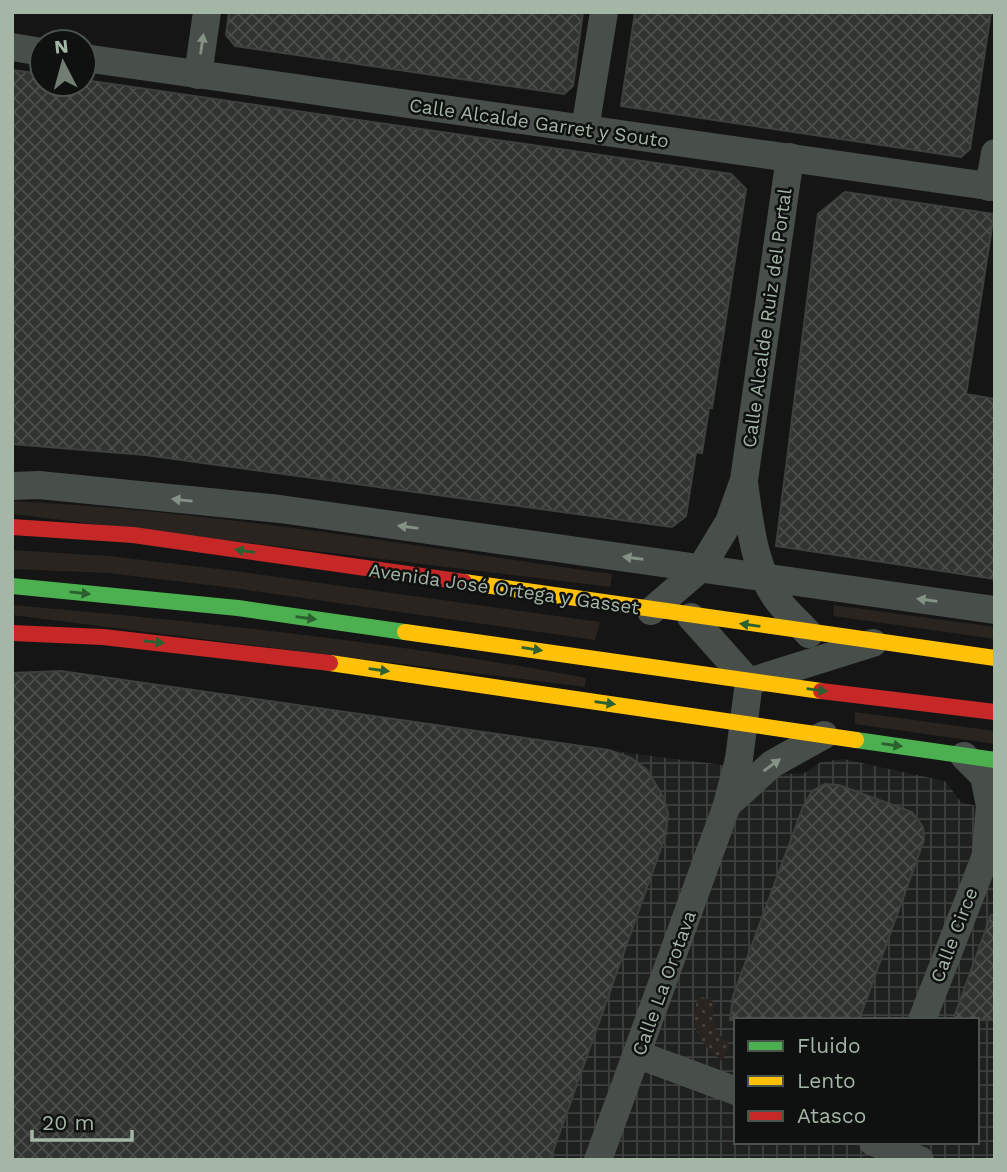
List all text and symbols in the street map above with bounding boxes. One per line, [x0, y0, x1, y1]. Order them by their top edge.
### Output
north arrow [28, 28, 98, 98]
one-way arrow [197, 32, 208, 54]
text: N [53, 34, 69, 59]
street label: Calle Alcalde Garret y Souto [408, 93, 670, 153]
street label: Calle Alcalde Ruiz del Portal [737, 187, 797, 449]
one-way arrow [171, 494, 193, 505]
one-way arrow [397, 522, 419, 533]
one-way arrow [233, 545, 255, 556]
one-way arrow [622, 553, 644, 564]
street label: Avenida José Ortega y Gasset [367, 559, 641, 619]
one-way arrow [69, 588, 91, 599]
one-way arrow [916, 595, 938, 606]
one-way arrow [295, 613, 317, 624]
one-way arrow [739, 620, 761, 631]
one-way arrow [143, 637, 165, 648]
one-way arrow [521, 644, 543, 655]
one-way arrow [369, 665, 391, 676]
one-way arrow [806, 685, 828, 696]
one-way arrow [594, 697, 616, 708]
one-way arrow [881, 740, 903, 751]
one-way arrow [763, 758, 781, 772]
street label: Calle Circe [925, 884, 983, 986]
street label: Calle La Orotava [627, 907, 701, 1059]
legend [734, 1018, 979, 1144]
text: Fluido [797, 1033, 861, 1058]
text: Lento [797, 1068, 856, 1093]
scale bar [32, 1098, 131, 1142]
text: Atasco [797, 1103, 866, 1128]
text: 20 m [42, 1110, 94, 1135]

